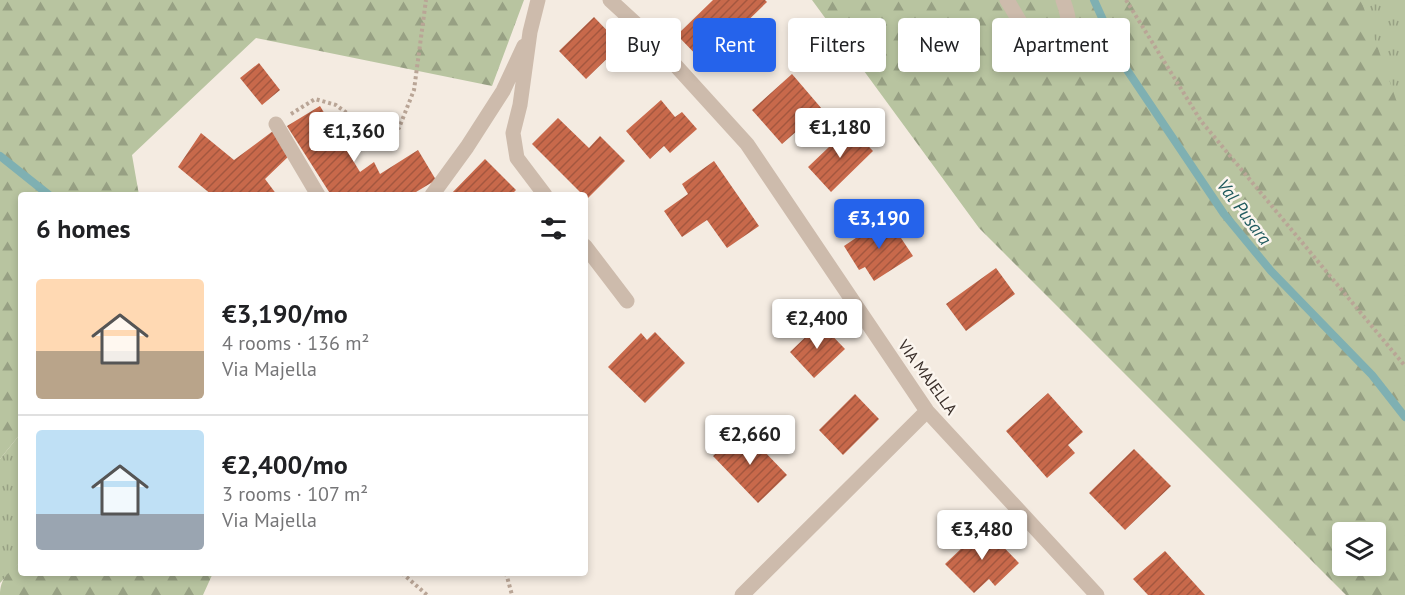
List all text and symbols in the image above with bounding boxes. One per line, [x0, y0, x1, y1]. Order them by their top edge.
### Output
chip: Buy [606, 18, 681, 72]
chip: Rent [693, 18, 776, 72]
chip: Filters [788, 18, 886, 72]
chip: New [898, 18, 980, 72]
chip: Apartment [992, 18, 1130, 72]
pin: €1,180 [791, 108, 889, 159]
pin: €1,360 [305, 112, 403, 163]
text: €1,180 [809, 114, 871, 140]
text: €1,360 [323, 118, 385, 144]
water label: Val Pusara [1212, 174, 1277, 250]
pin: €3,190 [830, 199, 928, 250]
text: €3,190 [848, 205, 910, 231]
text: 6 homes [36, 212, 131, 245]
icon: filters [537, 212, 570, 245]
text: €3,190/mo [222, 297, 348, 330]
pin: €2,400 [768, 299, 866, 350]
icon: home [84, 303, 156, 375]
text: €2,400 [786, 305, 848, 331]
text: 4 rooms · 136 m² [222, 330, 369, 356]
street label: VIA MAJELLA [893, 335, 962, 419]
text: Via Majella [222, 356, 317, 382]
pin: €2,660 [701, 415, 799, 466]
text: €2,660 [719, 421, 781, 447]
text: €2,400/mo [222, 448, 348, 481]
icon: home [84, 454, 156, 526]
text: 3 rooms · 107 m² [222, 481, 368, 507]
text: Via Majella [222, 507, 317, 533]
pin: €3,480 [933, 510, 1031, 561]
text: €3,480 [951, 516, 1013, 542]
map controls [1332, 522, 1386, 576]
button: layers [1332, 522, 1386, 576]

